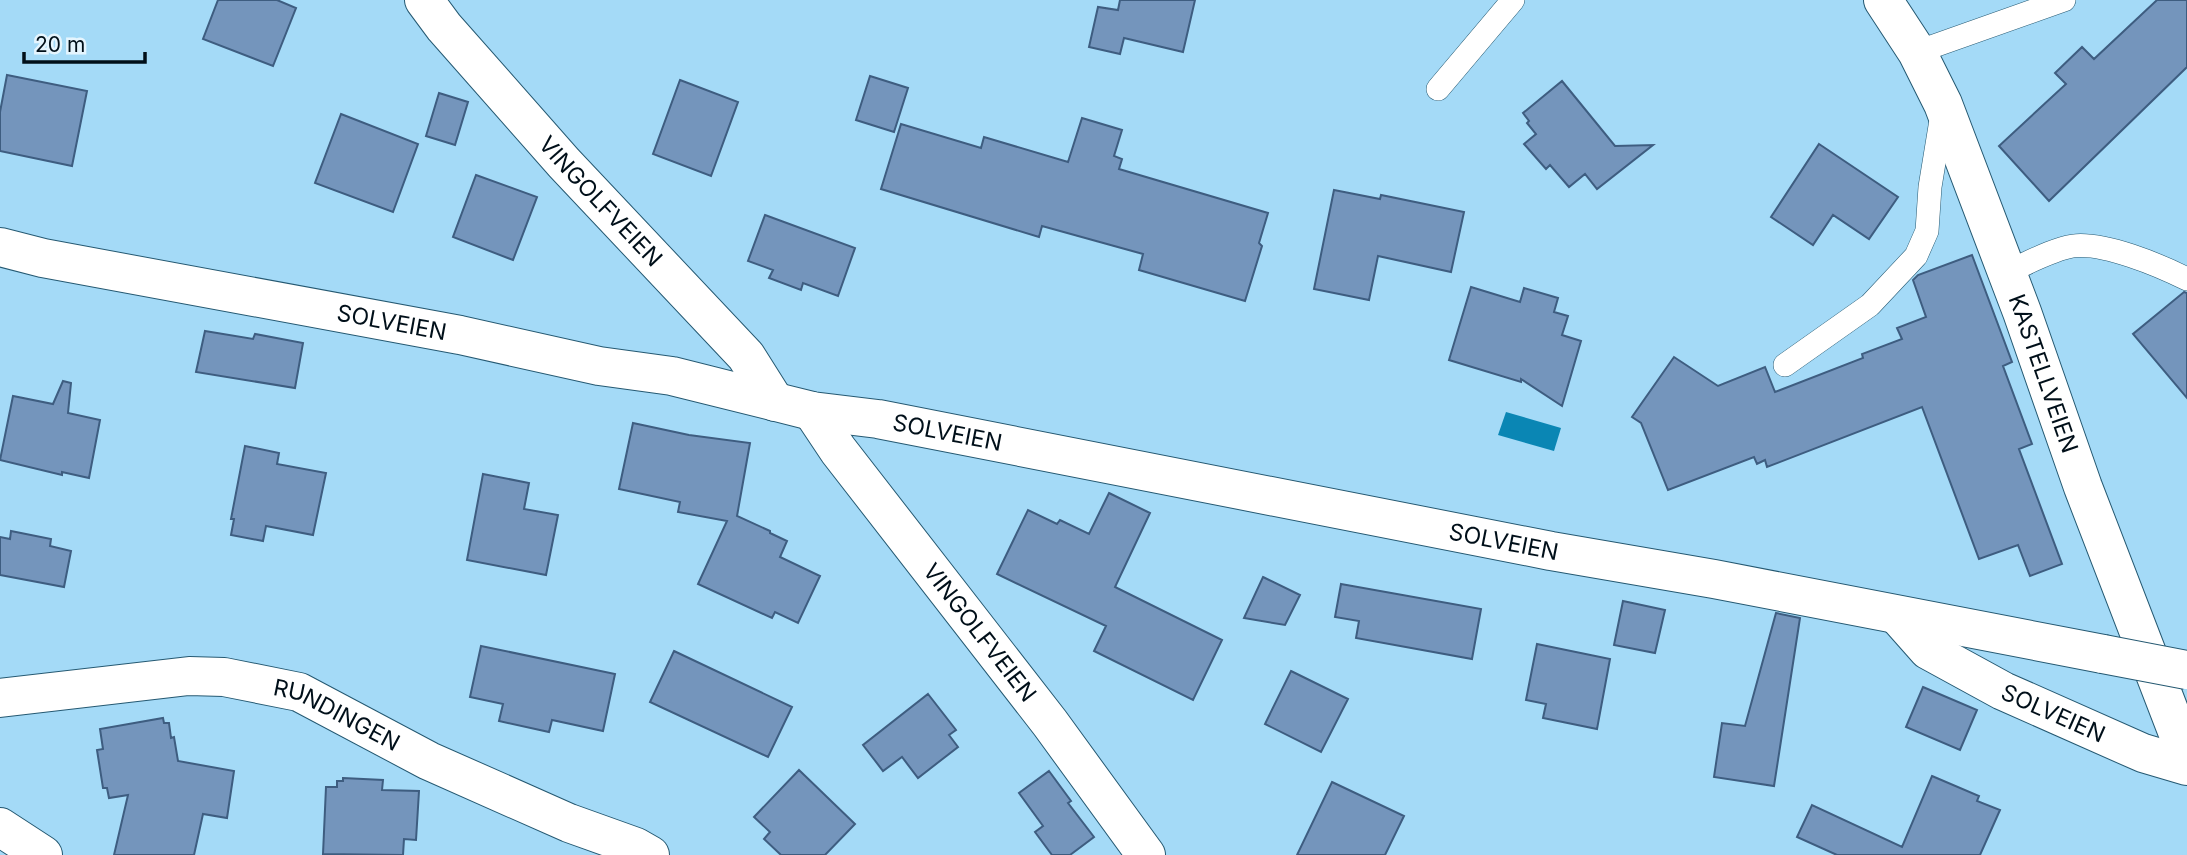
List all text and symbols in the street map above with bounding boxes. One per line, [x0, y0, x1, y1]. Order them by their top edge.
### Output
scale bar [24, 21, 145, 65]
text: 20 m [35, 32, 85, 57]
street label: VINGOLFVEIEN [533, 131, 668, 272]
street label: KASTELLVEIEN [2003, 290, 2084, 457]
street label: SOLVEIEN [335, 299, 449, 346]
street label: SOLVEIEN [890, 408, 1004, 457]
street label: SOLVEIEN [1447, 517, 1561, 566]
street label: VINGOLFVEIEN [917, 558, 1042, 707]
street label: RUNDINGEN [271, 673, 405, 757]
street label: SOLVEIEN [1997, 678, 2109, 748]

